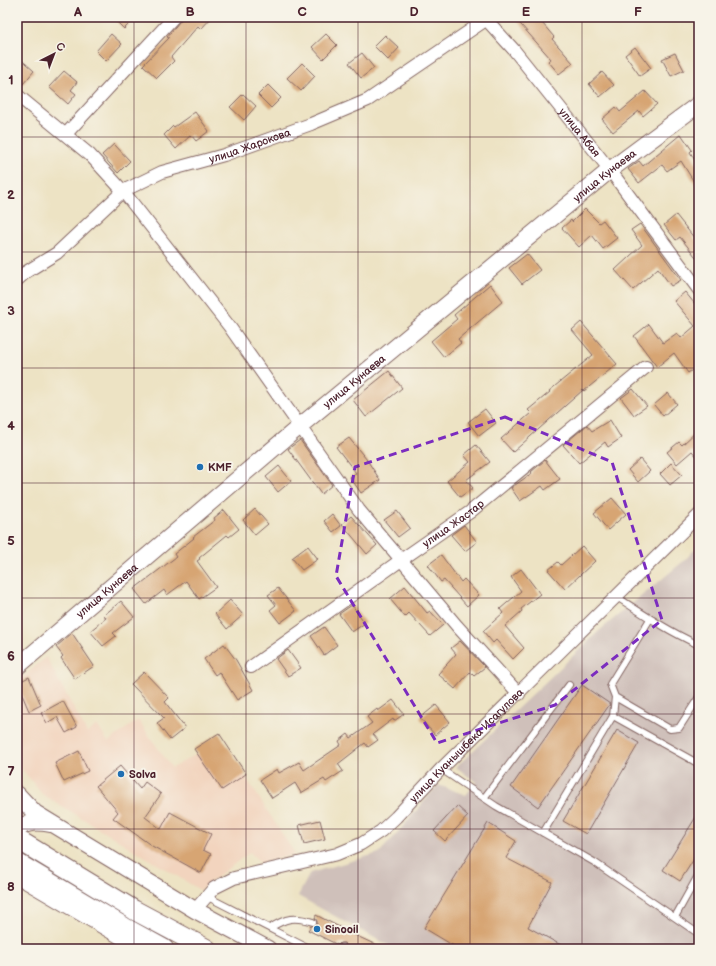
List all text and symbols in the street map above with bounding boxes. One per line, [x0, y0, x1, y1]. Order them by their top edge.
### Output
text: A [73, 4, 82, 20]
text: B [185, 4, 195, 20]
text: C [297, 4, 307, 20]
text: D [409, 4, 419, 20]
text: E [522, 4, 531, 20]
text: F [634, 4, 642, 20]
north arrow [34, 34, 74, 74]
text: С [53, 40, 68, 55]
text: 1 [8, 72, 14, 88]
street label: улица Абая [556, 106, 603, 160]
street label: улица Жарокова [208, 126, 293, 166]
street label: улица Кунаева [571, 147, 639, 205]
text: 2 [7, 187, 15, 203]
text: 3 [7, 303, 15, 319]
street label: улица Кунаева [321, 352, 389, 411]
text: 4 [7, 418, 15, 434]
place label: KMF [208, 461, 232, 474]
marker: KMF [195, 462, 205, 472]
street label: улица Жастар [420, 497, 487, 550]
text: 5 [7, 533, 15, 549]
street label: улица Кунаева [74, 561, 141, 621]
text: 6 [7, 648, 15, 664]
street label: улица Куанышбека Исагулова [407, 685, 526, 805]
text: 7 [7, 764, 15, 780]
place label: Solva [129, 768, 156, 781]
marker: Solva [116, 769, 126, 779]
text: 8 [7, 879, 15, 895]
place label: Sinooil [325, 923, 359, 936]
marker: Sinooil [312, 924, 322, 934]

